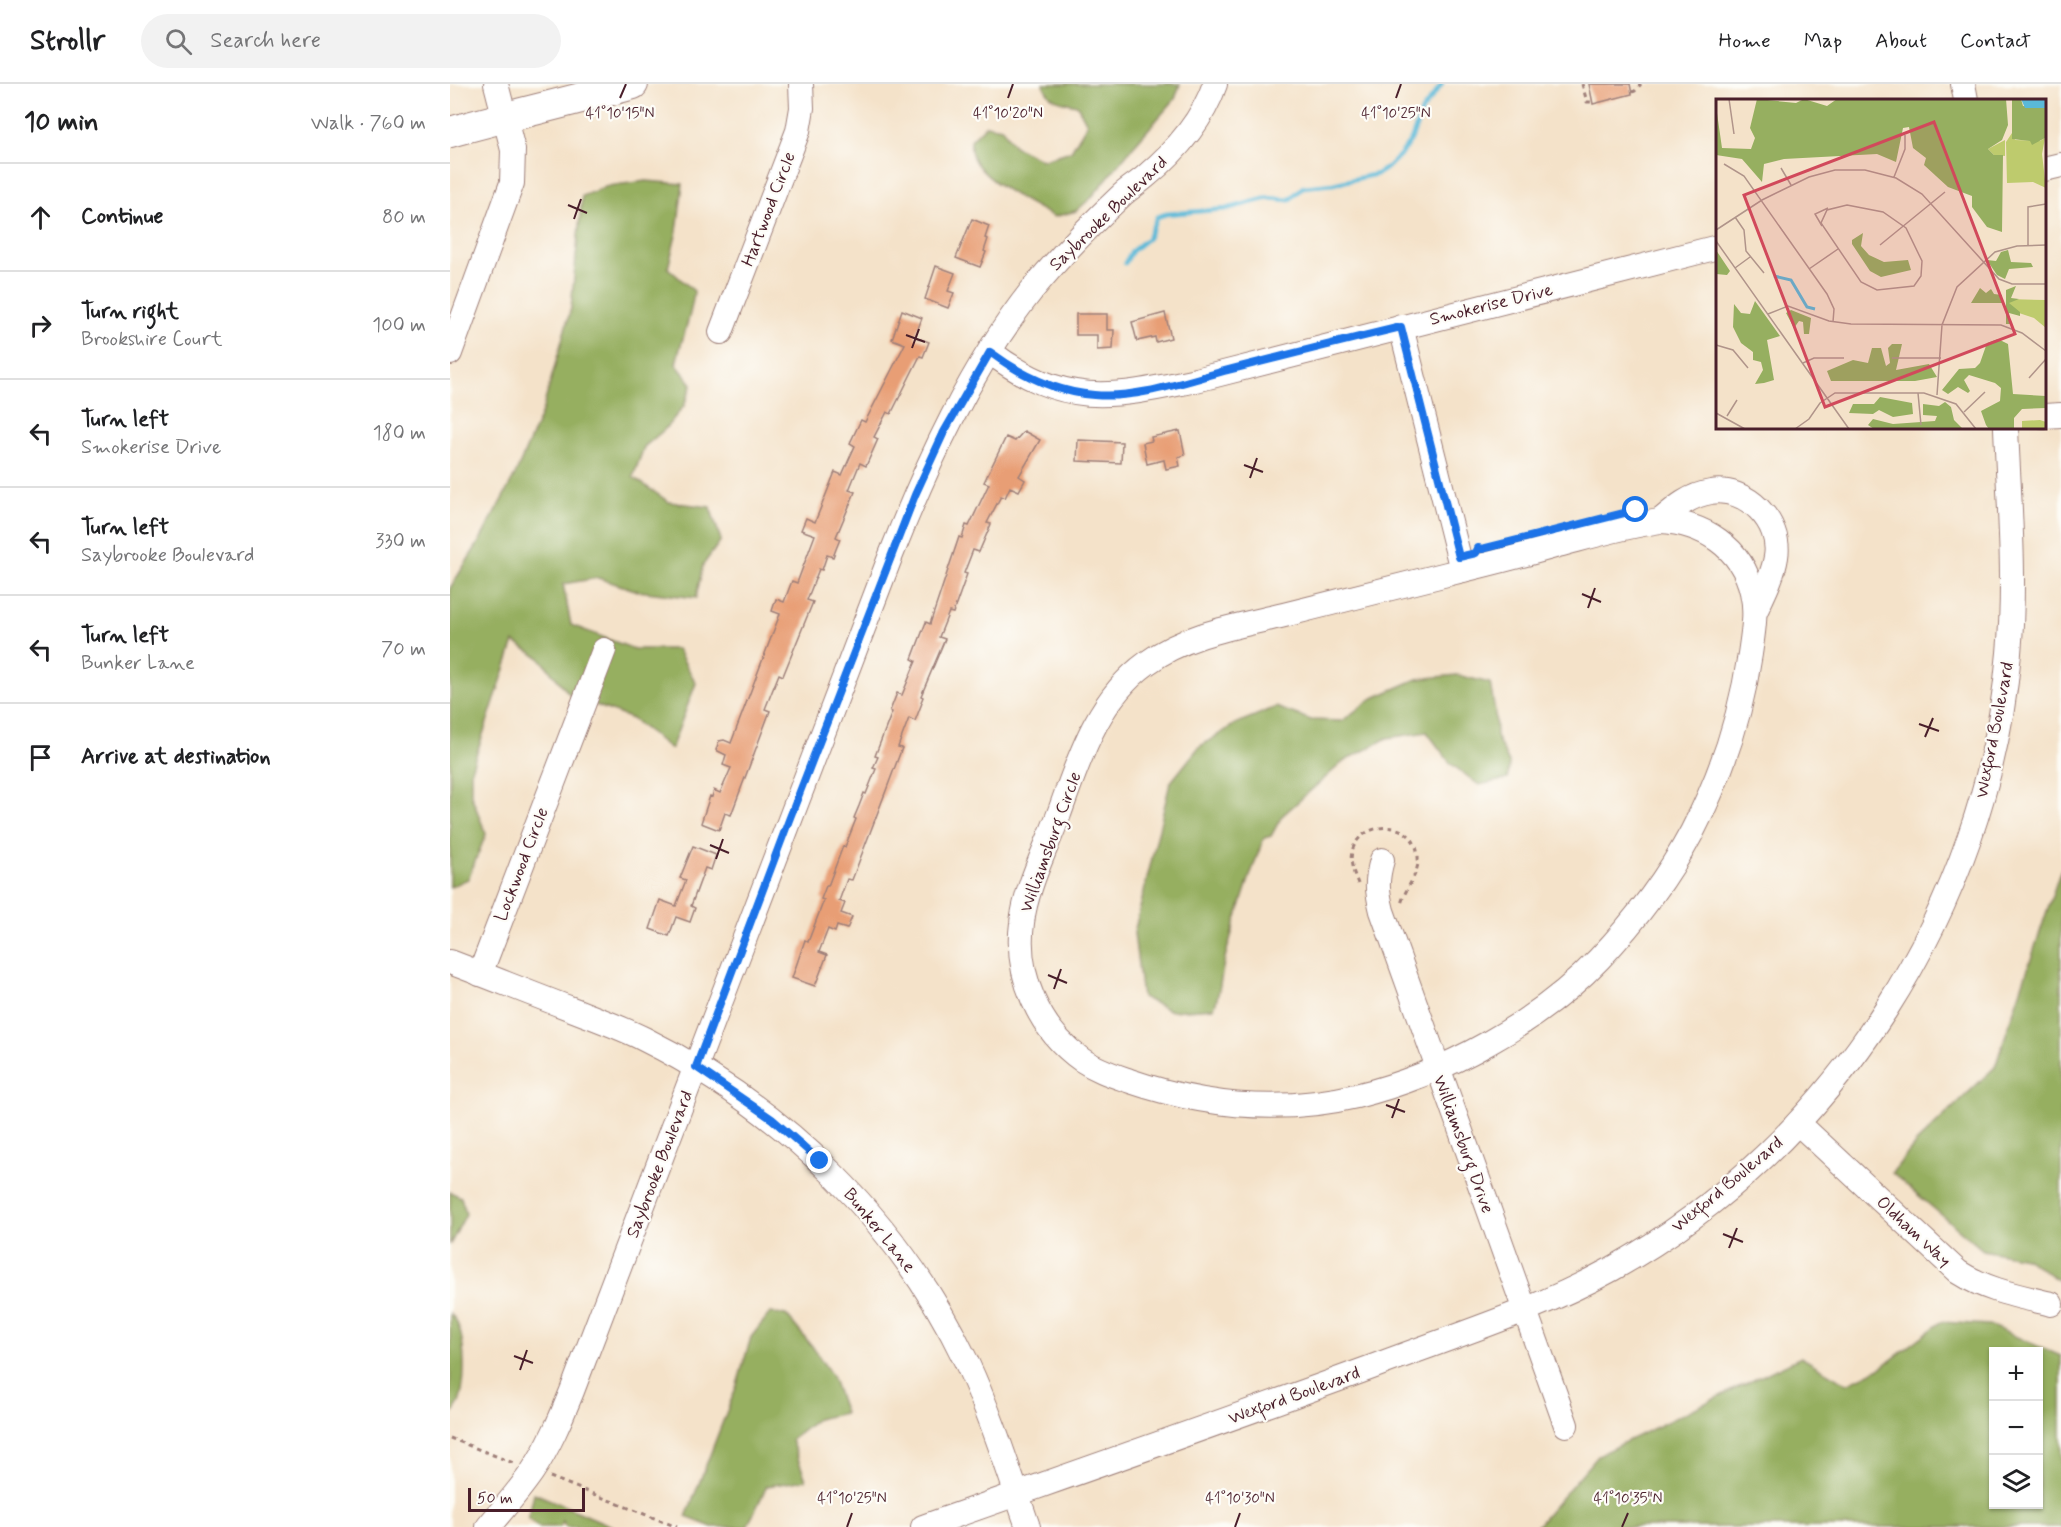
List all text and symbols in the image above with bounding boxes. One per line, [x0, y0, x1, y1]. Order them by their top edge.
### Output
search box [141, 14, 561, 68]
text: Strollr [30, 23, 105, 60]
icon: search [162, 25, 195, 58]
text: Search here [210, 27, 321, 55]
text: Home [1719, 27, 1771, 55]
text: Map [1804, 27, 1842, 55]
text: About [1875, 27, 1927, 55]
text: Contact [1960, 27, 2031, 55]
inset map [1716, 99, 2046, 429]
text: 41°10'15"N [586, 104, 654, 124]
text: 41°10'20"N [973, 104, 1043, 124]
text: 41°10'25"N [1361, 104, 1431, 124]
text: 10 min [24, 106, 99, 140]
text: Walk · 760 m [311, 110, 426, 137]
street label: Hartwood Circle [736, 149, 802, 270]
street label: Saybrooke Boulevard [1044, 151, 1173, 277]
icon: ahead [24, 201, 57, 234]
text: Continue [81, 203, 163, 231]
text: 80 m [382, 204, 426, 231]
street label: Smokerise Drive [1427, 278, 1555, 332]
text: Turn right [81, 298, 179, 326]
icon: right [24, 309, 57, 342]
text: 100 m [372, 312, 426, 339]
text: Brookshire Court [81, 326, 222, 353]
text: Turn left [81, 406, 169, 434]
icon: left [24, 417, 57, 450]
text: 180 m [373, 420, 426, 447]
text: Smokerise Drive [81, 434, 221, 461]
route start [1622, 496, 1648, 522]
text: Turn left [81, 514, 169, 542]
icon: left [24, 525, 57, 558]
text: 330 m [375, 528, 426, 555]
text: Saybrooke Boulevard [81, 542, 254, 569]
text: Turn left [81, 622, 169, 650]
icon: left [24, 633, 57, 666]
text: 70 m [381, 636, 426, 663]
text: Bunker Lane [81, 650, 195, 677]
street label: Wexford Boulevard [1970, 660, 2022, 801]
icon: arrive [24, 741, 57, 774]
text: Arrive at destination [81, 743, 271, 771]
street label: Williamsburg Circle [1014, 769, 1089, 917]
street label: Lockwood Circle [489, 804, 555, 925]
street label: Williamsburg Drive [1425, 1072, 1499, 1217]
street label: Saybrooke Boulevard [621, 1087, 699, 1242]
street label: Wexford Boulevard [1667, 1131, 1790, 1240]
route end [806, 1147, 832, 1173]
street label: Bunker Lane [838, 1183, 921, 1278]
street label: Oldham Way [1871, 1191, 1956, 1273]
map controls [1989, 1347, 2043, 1509]
button: + [1989, 1347, 2043, 1401]
street label: Wexford Boulevard [1225, 1361, 1364, 1433]
button: − [1989, 1401, 2043, 1455]
button: layers [1989, 1455, 2043, 1509]
scale bar [468, 1485, 585, 1512]
text: 50 m [477, 1488, 513, 1509]
text: 41°10'25"N [817, 1489, 887, 1509]
text: 41°10'30"N [1205, 1489, 1275, 1509]
text: 41°10'35"N [1594, 1489, 1662, 1509]

